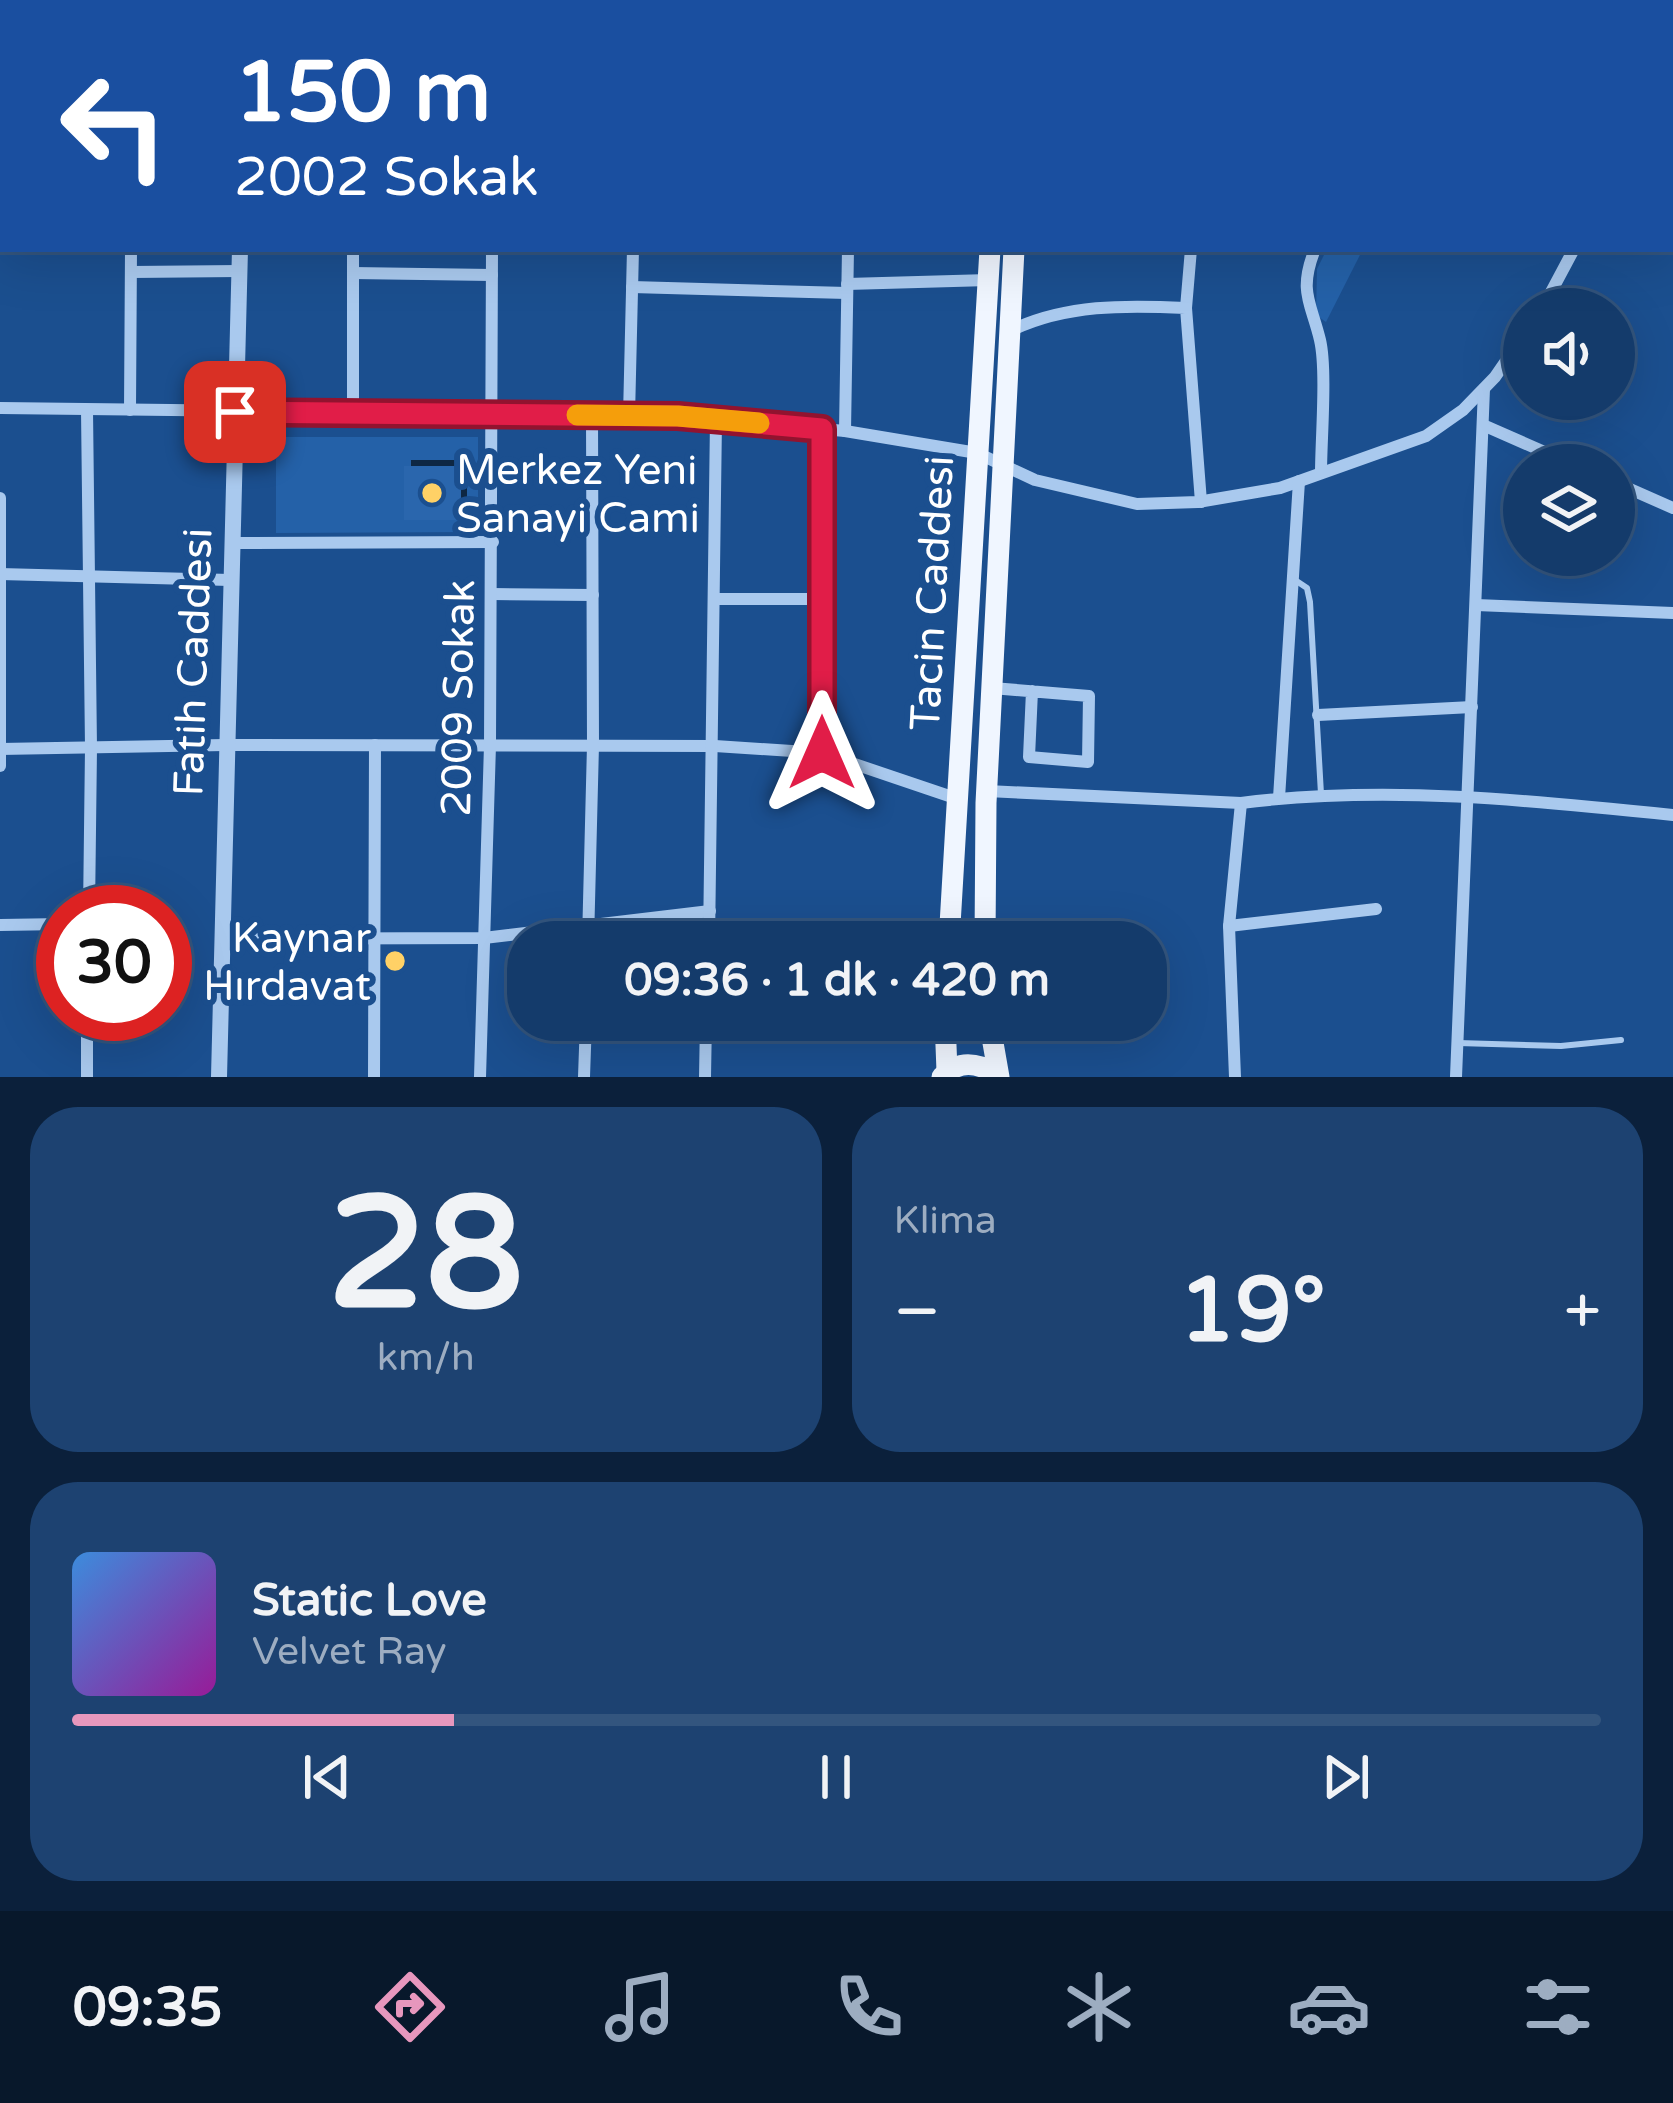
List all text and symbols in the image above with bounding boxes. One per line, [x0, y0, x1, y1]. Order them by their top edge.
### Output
text: 150 m [234, 43, 491, 144]
icon: left [36, 48, 192, 204]
text: 2002 Sokak [234, 145, 538, 210]
map controls [1503, 288, 1635, 576]
button: sound [1503, 288, 1635, 420]
pin [184, 361, 286, 463]
icon: arrive [202, 379, 268, 445]
button: layers [1503, 444, 1635, 576]
place label: Merkez Yeni Sanayi Cami [456, 445, 700, 544]
street label: Tacin Caddesi [900, 454, 965, 732]
marker: Merkez Yeni Sanayi Cami [419, 480, 445, 506]
street label: Fatih Caddesi [163, 527, 224, 797]
street label: 2009 Sokak [431, 579, 486, 817]
position arrow [759, 690, 885, 816]
speed limit sign: 30 [36, 885, 192, 1041]
place label: Kaynar Hırdavat [203, 913, 371, 1012]
marker: Kaynar Hırdavat [382, 948, 408, 974]
text: 09:36 · 1 dk · 420 m [624, 954, 1050, 1008]
text: 28 [328, 1162, 524, 1350]
text: Klima [894, 1197, 997, 1244]
text: 19° [1179, 1257, 1326, 1366]
text: − [894, 1272, 941, 1352]
text: + [1564, 1272, 1601, 1352]
text: km/h [377, 1334, 475, 1381]
text: Static Love [252, 1574, 487, 1628]
text: Velvet Ray [252, 1628, 447, 1675]
icon: previous [294, 1744, 360, 1810]
icon: pause [803, 1744, 869, 1810]
icon: next [1313, 1744, 1379, 1810]
icon: directions [368, 1965, 452, 2049]
icon: music [598, 1965, 682, 2049]
icon: phone [827, 1965, 911, 2049]
icon: climate [1057, 1965, 1141, 2049]
icon: car [1287, 1965, 1371, 2049]
icon: filters [1516, 1965, 1600, 2049]
text: 09:35 [73, 1975, 223, 2040]

